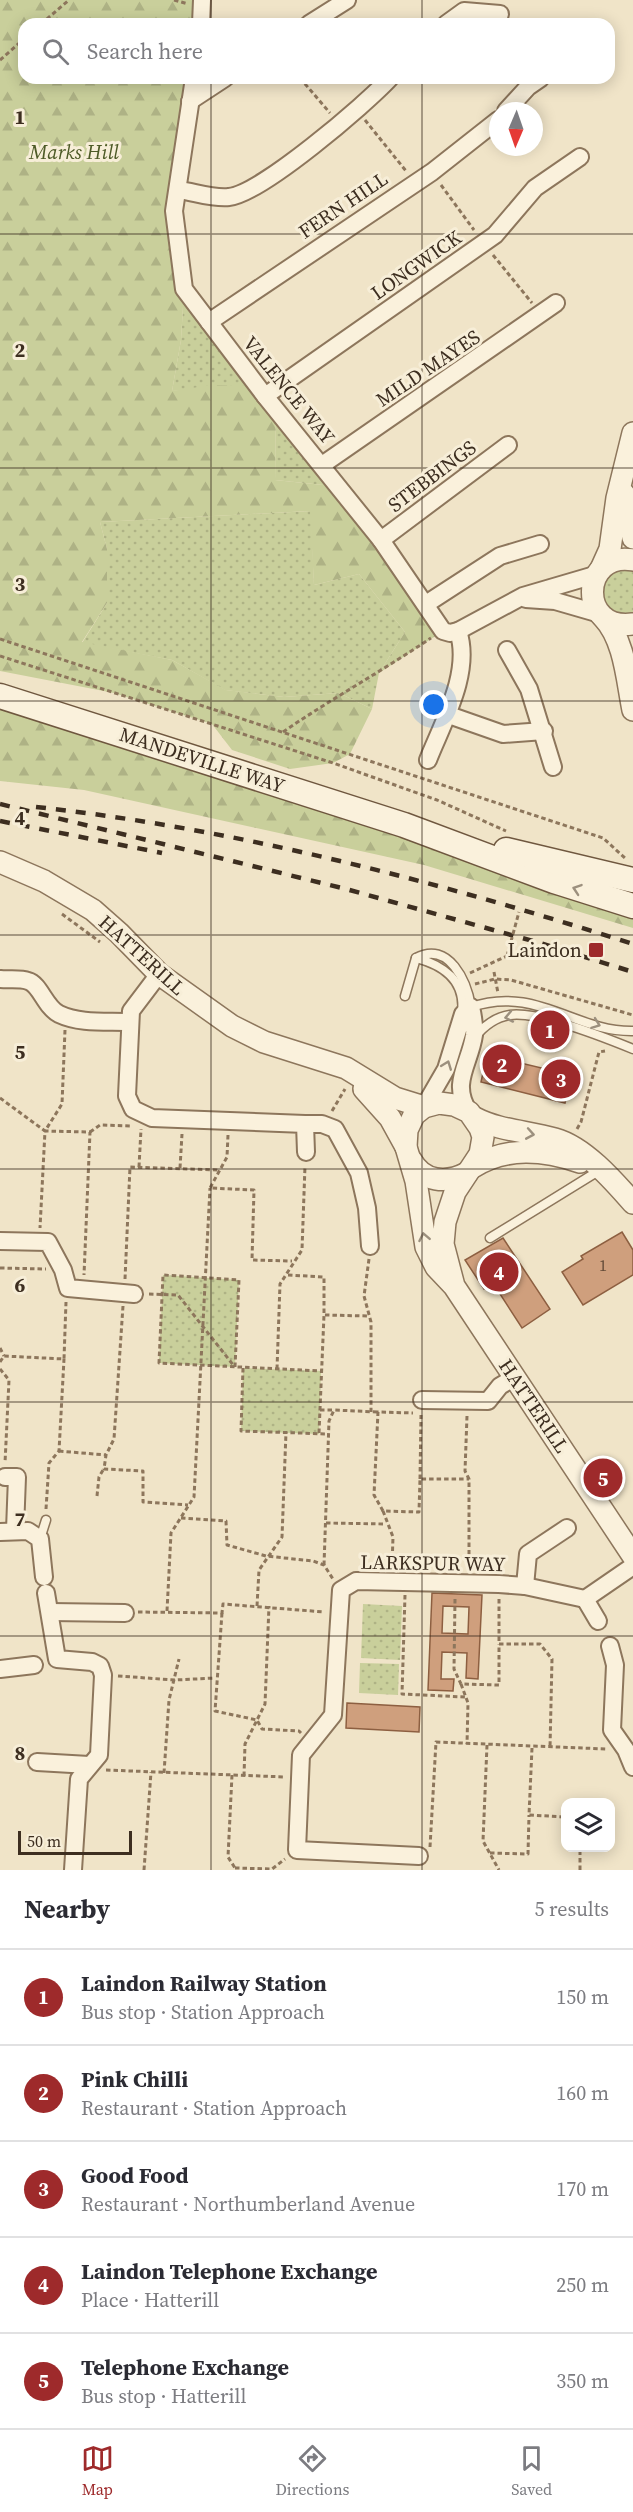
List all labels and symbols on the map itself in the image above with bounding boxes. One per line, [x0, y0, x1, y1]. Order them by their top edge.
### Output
north arrow [489, 102, 543, 156]
text: 1 [15, 103, 25, 131]
park label: Marks Hill [28, 138, 119, 166]
street label: FERN HILL [293, 165, 393, 245]
street label: LONGWICK [365, 223, 467, 306]
street label: MILD MAYES [370, 323, 486, 413]
street label: VALENCE WAY [237, 330, 342, 450]
text: 2 [15, 336, 26, 364]
street label: STEBBINGS [382, 434, 482, 518]
text: 3 [15, 570, 26, 598]
your location [419, 690, 448, 719]
street label: MANDEVILLE WAY [116, 720, 289, 800]
text: 4 [15, 804, 26, 832]
one-way arrow [572, 884, 583, 896]
street label: HATTERILL [92, 908, 192, 1002]
place label: Laindon [507, 936, 582, 964]
marker: Laindon [587, 941, 605, 959]
pin: 1 [530, 1008, 570, 1052]
one-way arrow [504, 1010, 514, 1023]
one-way arrow [591, 1017, 601, 1030]
text: 5 [15, 1038, 26, 1066]
pin: 2 [482, 1042, 522, 1086]
pin: 3 [542, 1056, 580, 1102]
one-way arrow [440, 1061, 452, 1072]
one-way arrow [525, 1127, 535, 1140]
one-way arrow [418, 1232, 431, 1242]
pin: 4 [480, 1250, 518, 1294]
house number: 1 [599, 1254, 607, 1276]
text: 6 [15, 1271, 26, 1299]
street label: HATTERILL [492, 1353, 576, 1459]
pin: 5 [584, 1456, 622, 1500]
text: 7 [15, 1505, 26, 1533]
street label: LARKSPUR WAY [360, 1548, 506, 1578]
text: 8 [15, 1739, 25, 1767]
scale bar [18, 1828, 132, 1856]

